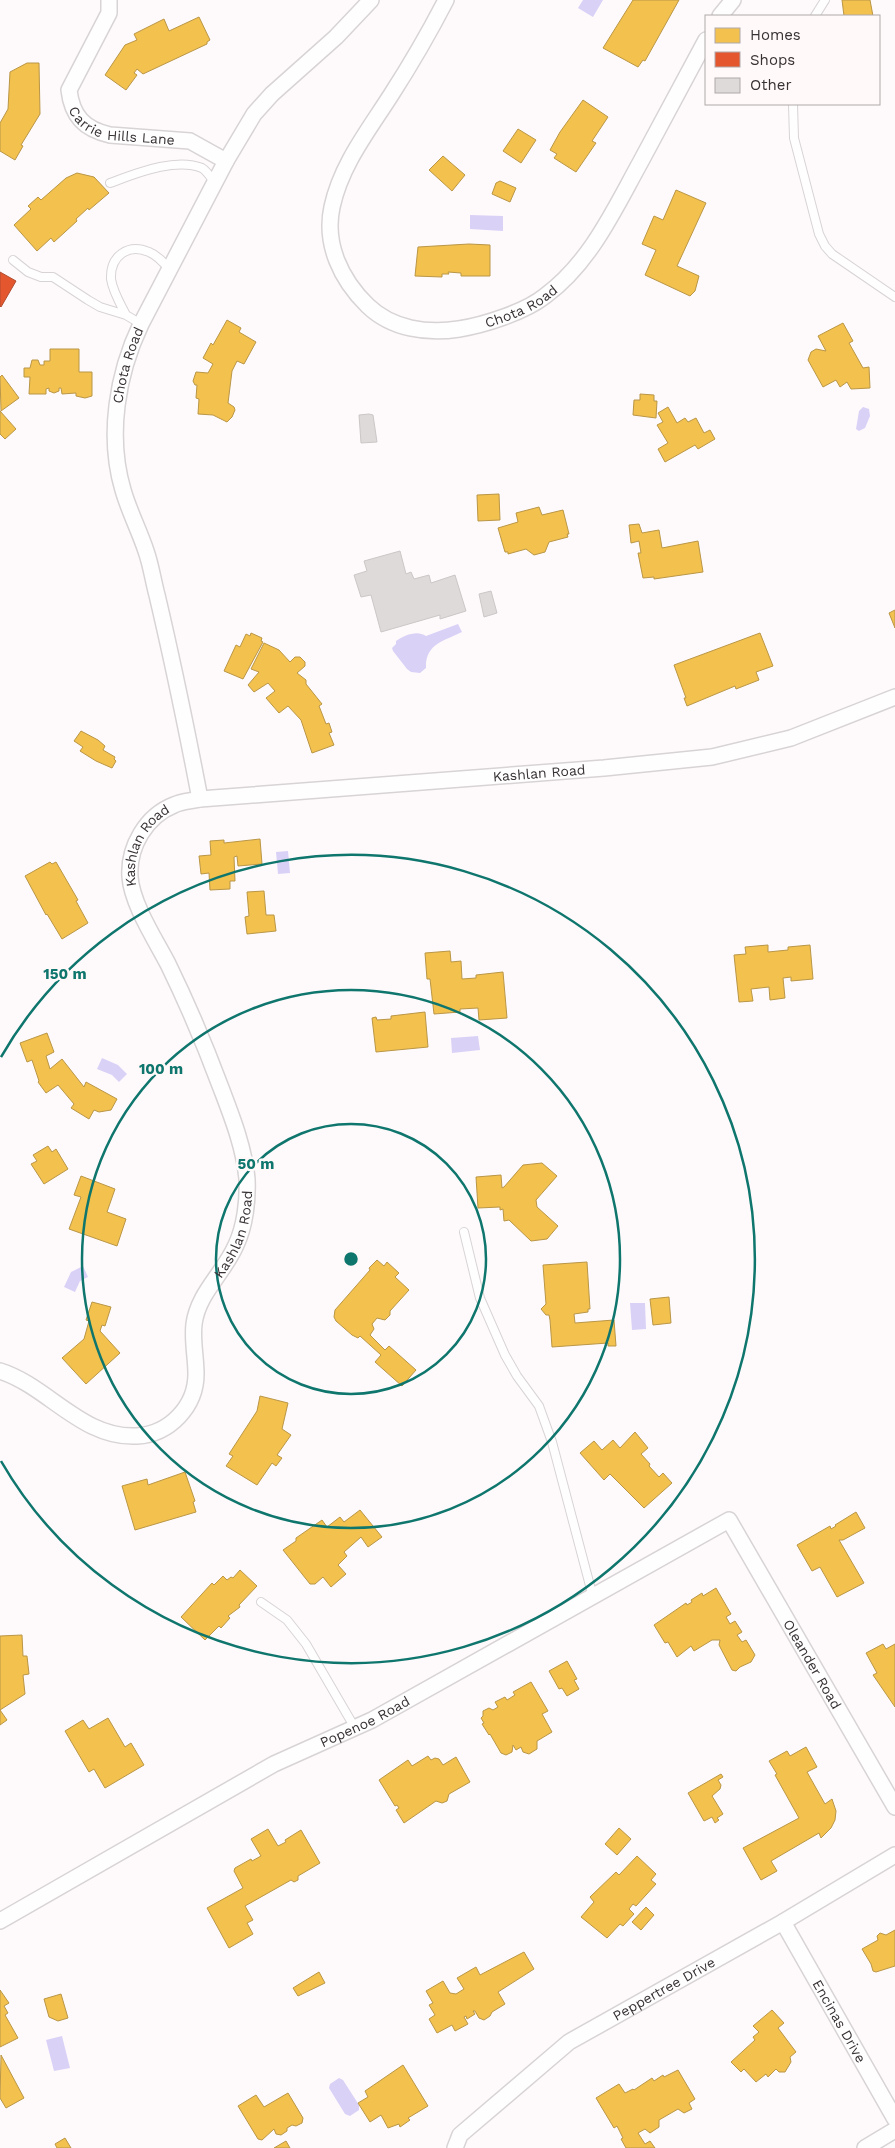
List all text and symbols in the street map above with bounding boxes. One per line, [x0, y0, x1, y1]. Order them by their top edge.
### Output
legend [705, 15, 880, 105]
text: Homes [750, 26, 801, 44]
text: Shops [750, 51, 795, 69]
text: Other [750, 76, 792, 94]
street label: Carrie Hills Lane [66, 104, 175, 148]
street label: Chota Road [483, 282, 561, 331]
street label: Chota Road [109, 324, 147, 405]
street label: Kashlan Road [492, 761, 586, 785]
street label: Kashlan Road [122, 801, 172, 888]
text: 150 m [43, 965, 87, 983]
text: 100 m [139, 1060, 183, 1078]
text: 50 m [238, 1155, 274, 1173]
street label: Kashlan Road [210, 1190, 255, 1281]
centre of rings [342, 1250, 360, 1268]
street label: Oleander Road [780, 1617, 845, 1712]
street label: Popenoe Road [318, 1693, 412, 1750]
street label: Peppertree Drive [610, 1954, 718, 2024]
street label: Encinas Drive [809, 1977, 869, 2065]

